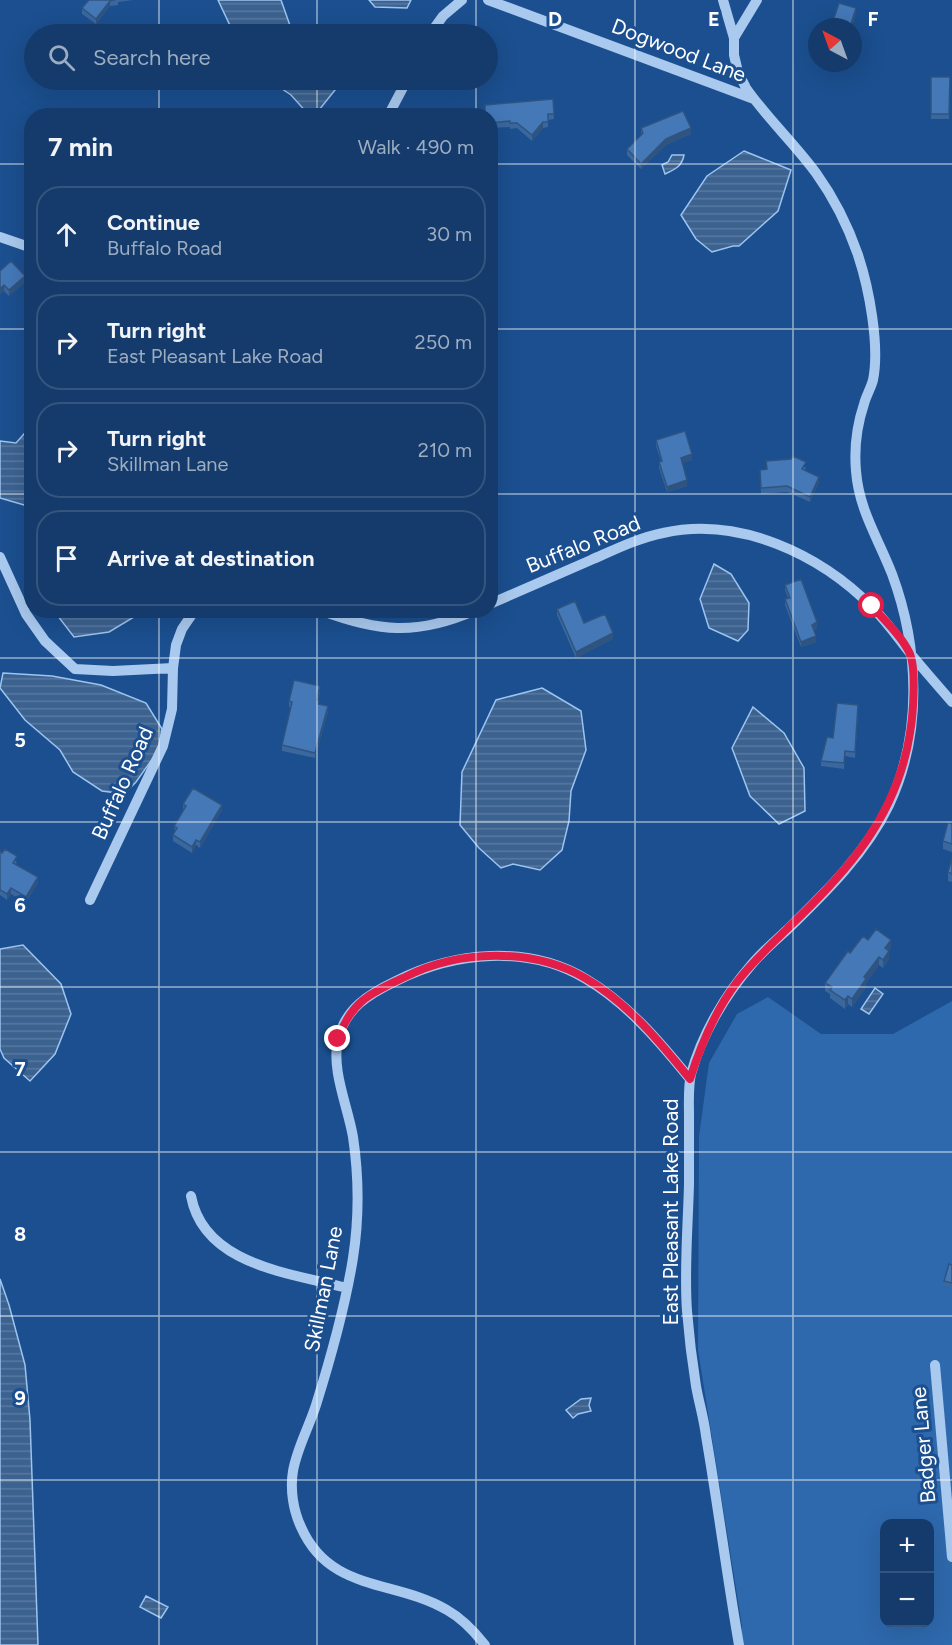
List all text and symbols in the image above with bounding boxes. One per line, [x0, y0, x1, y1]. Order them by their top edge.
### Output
text: D [548, 7, 562, 31]
text: E [708, 7, 720, 31]
text: F [867, 7, 879, 31]
street label: Dogwood Lane [608, 13, 750, 87]
north arrow [808, 18, 862, 72]
search box [24, 24, 498, 90]
icon: search [45, 41, 78, 74]
text: Search here [93, 44, 211, 71]
text: 7 min [48, 131, 113, 163]
text: Walk · 490 m [358, 135, 474, 159]
text: Continue [107, 209, 200, 236]
icon: ahead [50, 218, 83, 251]
text: 30 m [426, 222, 472, 246]
text: Buffalo Road [107, 236, 222, 260]
text: Turn right [107, 317, 206, 344]
icon: right [50, 326, 83, 359]
text: 250 m [415, 330, 472, 354]
text: East Pleasant Lake Road [107, 344, 323, 368]
text: Turn right [107, 425, 206, 452]
icon: right [50, 434, 83, 467]
text: 210 m [418, 438, 472, 462]
text: Skillman Lane [107, 452, 228, 476]
street label: Buffalo Road [522, 510, 644, 578]
icon: arrive [50, 542, 83, 575]
text: Arrive at destination [107, 545, 315, 572]
route start [858, 592, 884, 618]
street label: Buffalo Road [86, 723, 158, 843]
text: 5 [14, 728, 26, 752]
text: 6 [14, 893, 26, 917]
route end [324, 1025, 350, 1051]
text: 7 [14, 1057, 26, 1081]
street label: East Pleasant Lake Road [658, 1099, 683, 1325]
text: 8 [14, 1222, 26, 1246]
street label: Skillman Lane [299, 1224, 347, 1354]
text: 9 [14, 1386, 26, 1410]
street label: Badger Lane [905, 1386, 941, 1504]
map controls [880, 1519, 934, 1627]
button: + [880, 1519, 934, 1573]
button: − [880, 1573, 934, 1627]

